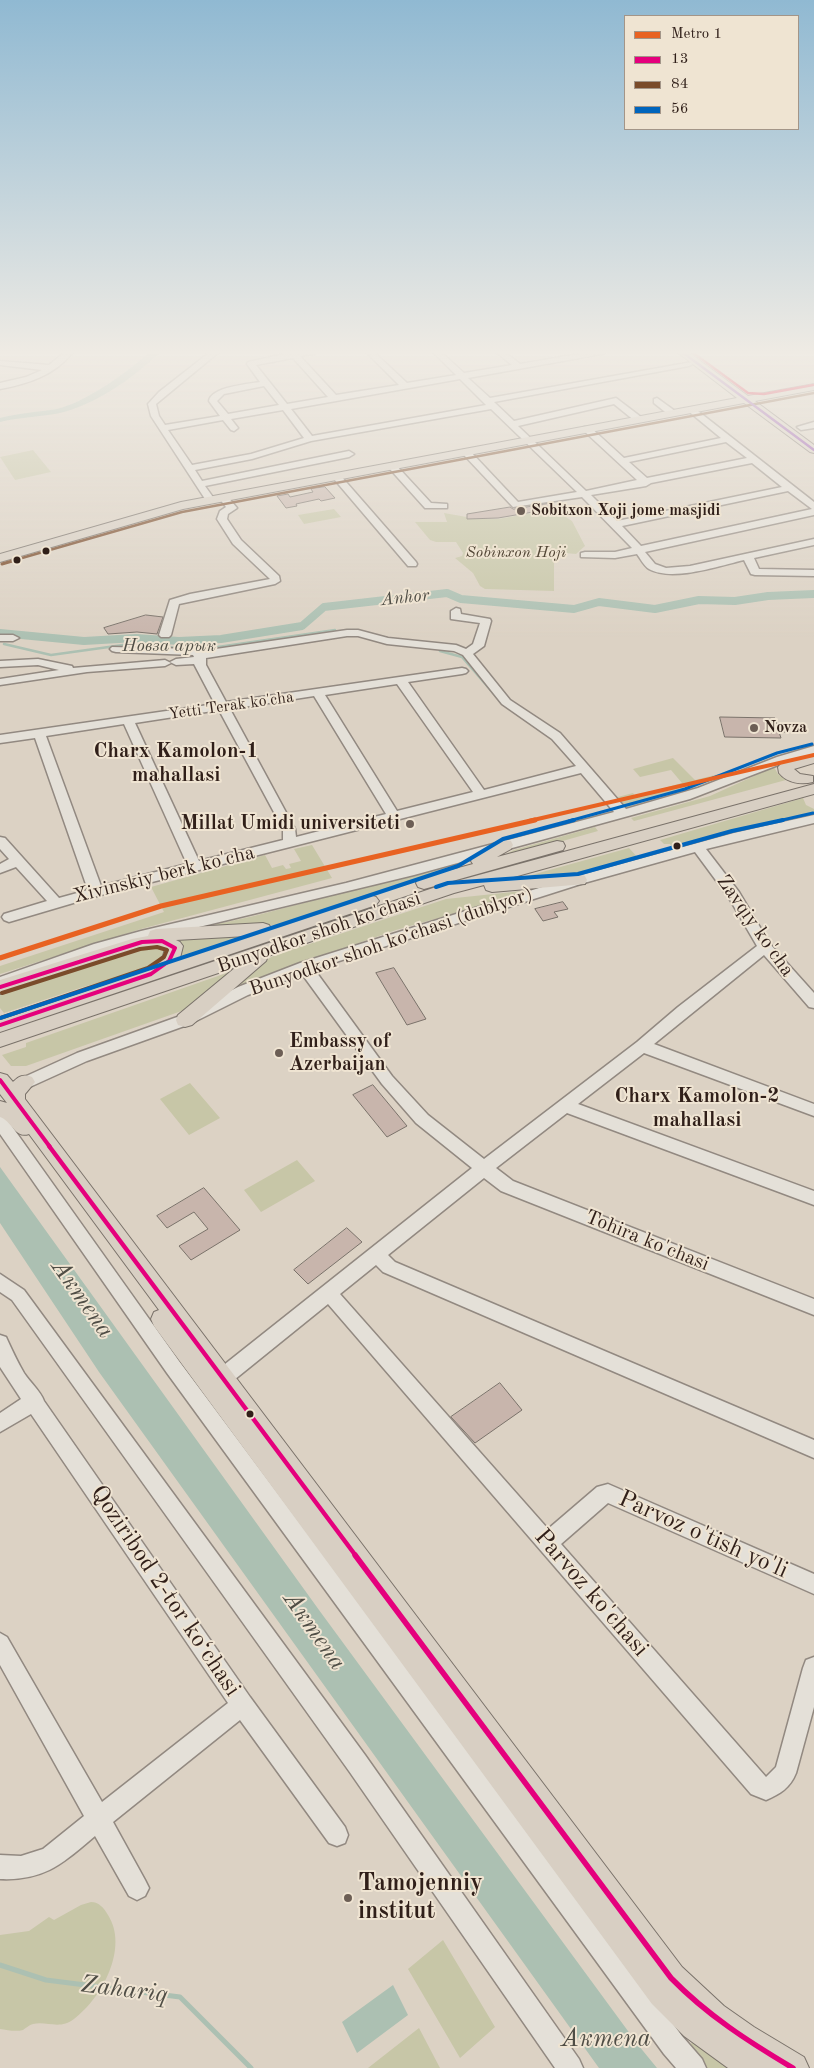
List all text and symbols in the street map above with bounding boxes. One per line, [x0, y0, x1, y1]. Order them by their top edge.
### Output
legend [624, 15, 799, 130]
text: Metro 1 [671, 27, 722, 42]
text: 13 [671, 52, 688, 67]
text: 84 [671, 77, 688, 92]
text: 56 [671, 102, 688, 117]
place label: Sobitxon Xoji jome masjidi [531, 501, 720, 521]
marker: Sobitxon Xoji jome masjidi [515, 505, 527, 517]
park label: Sobinxon Hoji [466, 543, 566, 563]
unlabelled marker [41, 546, 51, 556]
unlabelled marker [12, 555, 22, 565]
water label: Anhor [380, 585, 430, 611]
water label: Новза арык [122, 635, 216, 657]
street label: Yetti Terak ko'cha [167, 688, 295, 724]
place label: Novza [764, 718, 807, 738]
marker: Novza [748, 722, 760, 734]
district label: Charx Kamolon-1 mahallasi [93, 738, 259, 788]
place label: Millat Umidi universiteti [181, 812, 400, 836]
marker: Millat Umidi universiteti [404, 818, 416, 830]
street label: Xivinskiy berk ko'cha [71, 841, 257, 909]
unlabelled marker [672, 841, 682, 851]
street label: Zavqiy ko'cha [711, 870, 799, 982]
street label: Bunyodkor shoh koʻchasi (dublyor) [246, 882, 536, 1002]
street label: Bunyodkor shoh ko'chasi [214, 887, 424, 979]
place label: Embassy of Azerbaijan [289, 1030, 390, 1077]
marker: Embassy of Azerbaijan [273, 1047, 285, 1059]
district label: Charx Kamolon-2 mahallasi [614, 1083, 780, 1133]
street label: Tohira ko'chasi [582, 1205, 712, 1277]
water label: Актепа [44, 1254, 120, 1344]
unlabelled marker [245, 1409, 255, 1419]
street label: Qoziribod 2-tor ko‘chasi [84, 1480, 246, 1702]
street label: Parvoz o'tish yo'li [614, 1485, 792, 1585]
street label: Parvoz ko'chasi [528, 1523, 654, 1663]
water label: Актепа [276, 1586, 352, 1676]
place label: Tamojenniy institut [358, 1870, 483, 1926]
marker: Tamojenniy institut [342, 1892, 354, 1904]
water label: Zahariq [79, 1970, 169, 2010]
water label: Актепа [561, 2024, 651, 2054]

